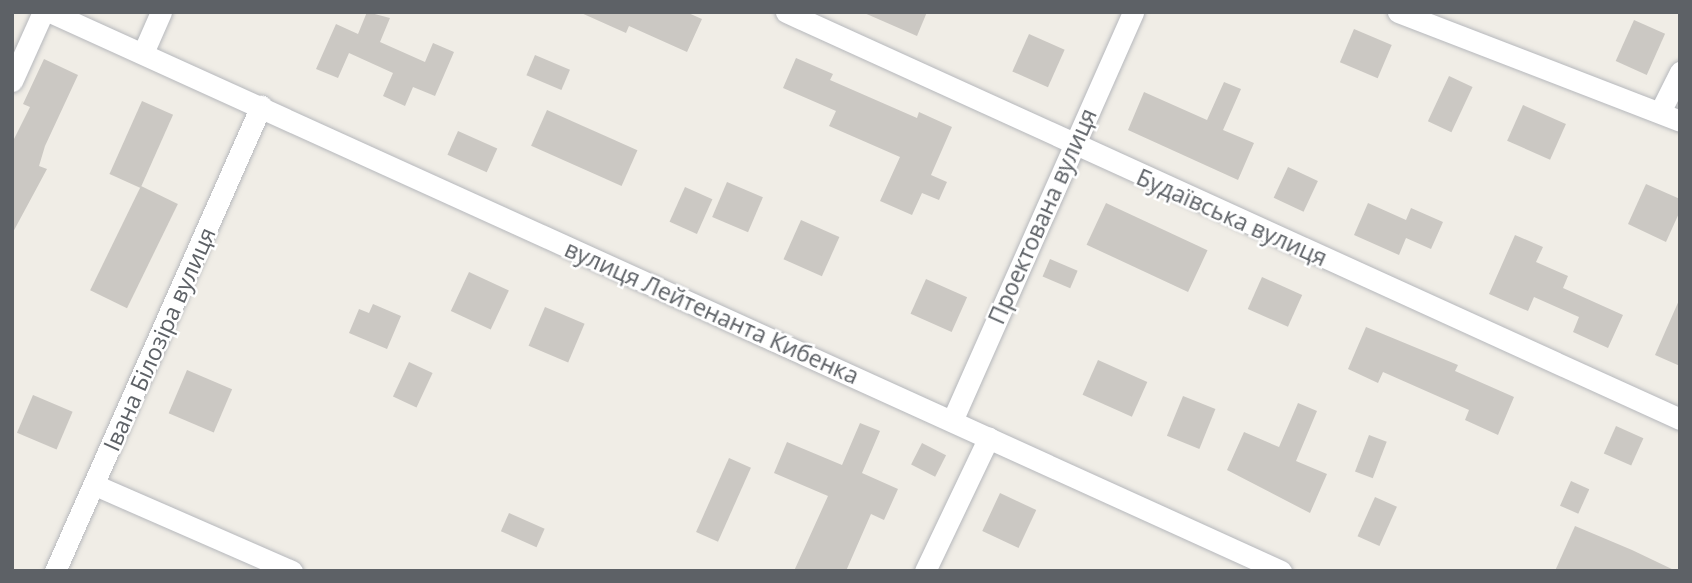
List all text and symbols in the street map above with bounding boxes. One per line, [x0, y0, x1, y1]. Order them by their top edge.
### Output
street label: Проектована вулиця [982, 104, 1102, 328]
street label: Будаївська вулиця [1133, 163, 1331, 271]
street label: Івана Білозіра вулиця [97, 223, 221, 455]
street label: вулиця Лейтенанта Кибенка [561, 235, 863, 389]

